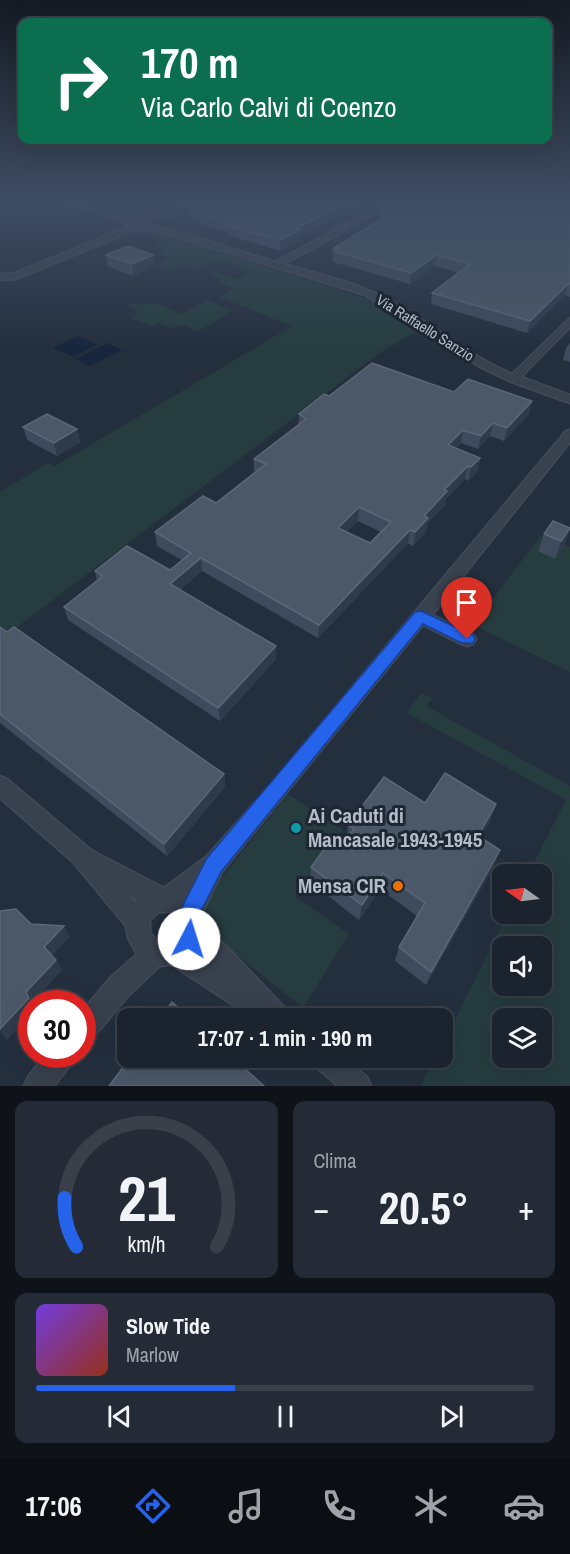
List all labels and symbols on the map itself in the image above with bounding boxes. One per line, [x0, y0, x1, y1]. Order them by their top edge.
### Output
street label: Via Raffaello Sanzio [372, 289, 478, 366]
pin [441, 577, 492, 639]
place label: Ai Caduti di Mancasale 1943-1945 [308, 801, 483, 854]
marker: Ai Caduti di Mancasale 1943-1945 [289, 821, 303, 835]
north arrow [492, 864, 552, 924]
place label: Mensa CIR [298, 871, 387, 900]
marker: Mensa CIR [391, 879, 405, 893]
position arrow [157, 907, 221, 971]
speed limit sign: 30 [18, 990, 96, 1068]

